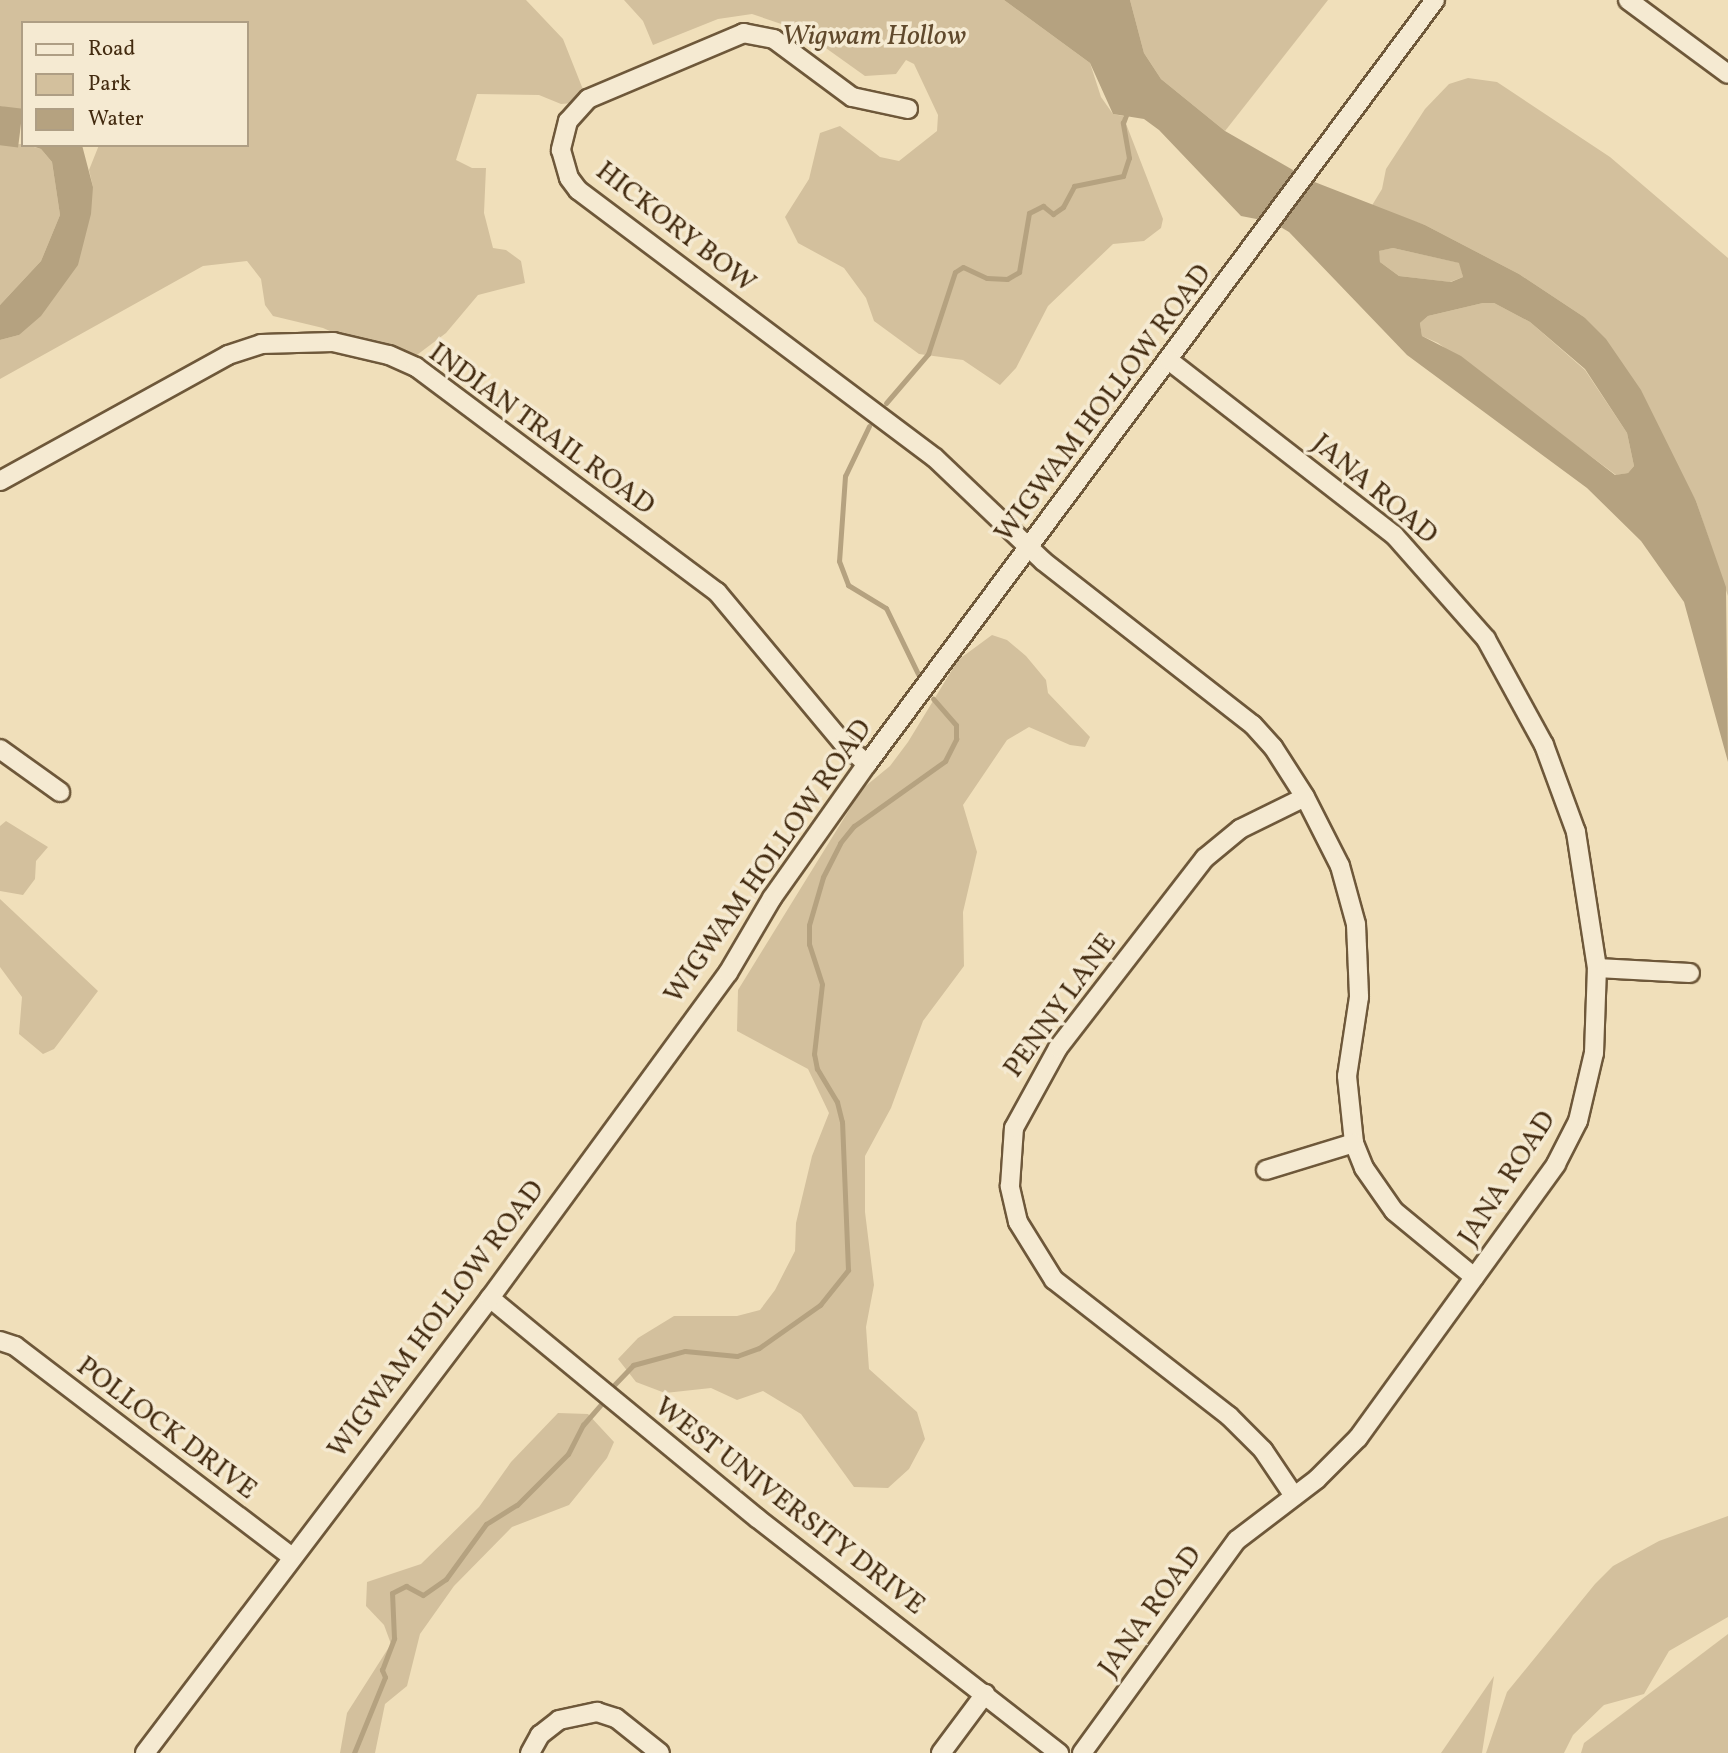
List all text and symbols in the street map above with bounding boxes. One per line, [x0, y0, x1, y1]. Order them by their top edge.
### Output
park label: Wigwam Hollow [782, 20, 966, 54]
legend [21, 21, 248, 147]
text: Road [88, 35, 135, 64]
text: Park [88, 70, 131, 99]
text: Water [88, 105, 144, 134]
street label: HICKORY BOW [588, 155, 762, 301]
street label: WIGWAM HOLLOW ROAD [988, 258, 1220, 550]
street label: INDIAN TRAIL ROAD [421, 336, 661, 524]
street label: JANA ROAD [1304, 428, 1444, 552]
street label: WIGWAM HOLLOW ROAD [658, 713, 880, 1011]
street label: PENNY LANE [997, 927, 1125, 1085]
street label: JANA ROAD [1452, 1105, 1564, 1253]
street label: WIGWAM HOLLOW ROAD [321, 1174, 553, 1466]
street label: POLLOCK DRIVE [69, 1350, 263, 1508]
street label: WEST UNIVERSITY DRIVE [646, 1390, 932, 1624]
street label: JANA ROAD [1092, 1540, 1210, 1684]

